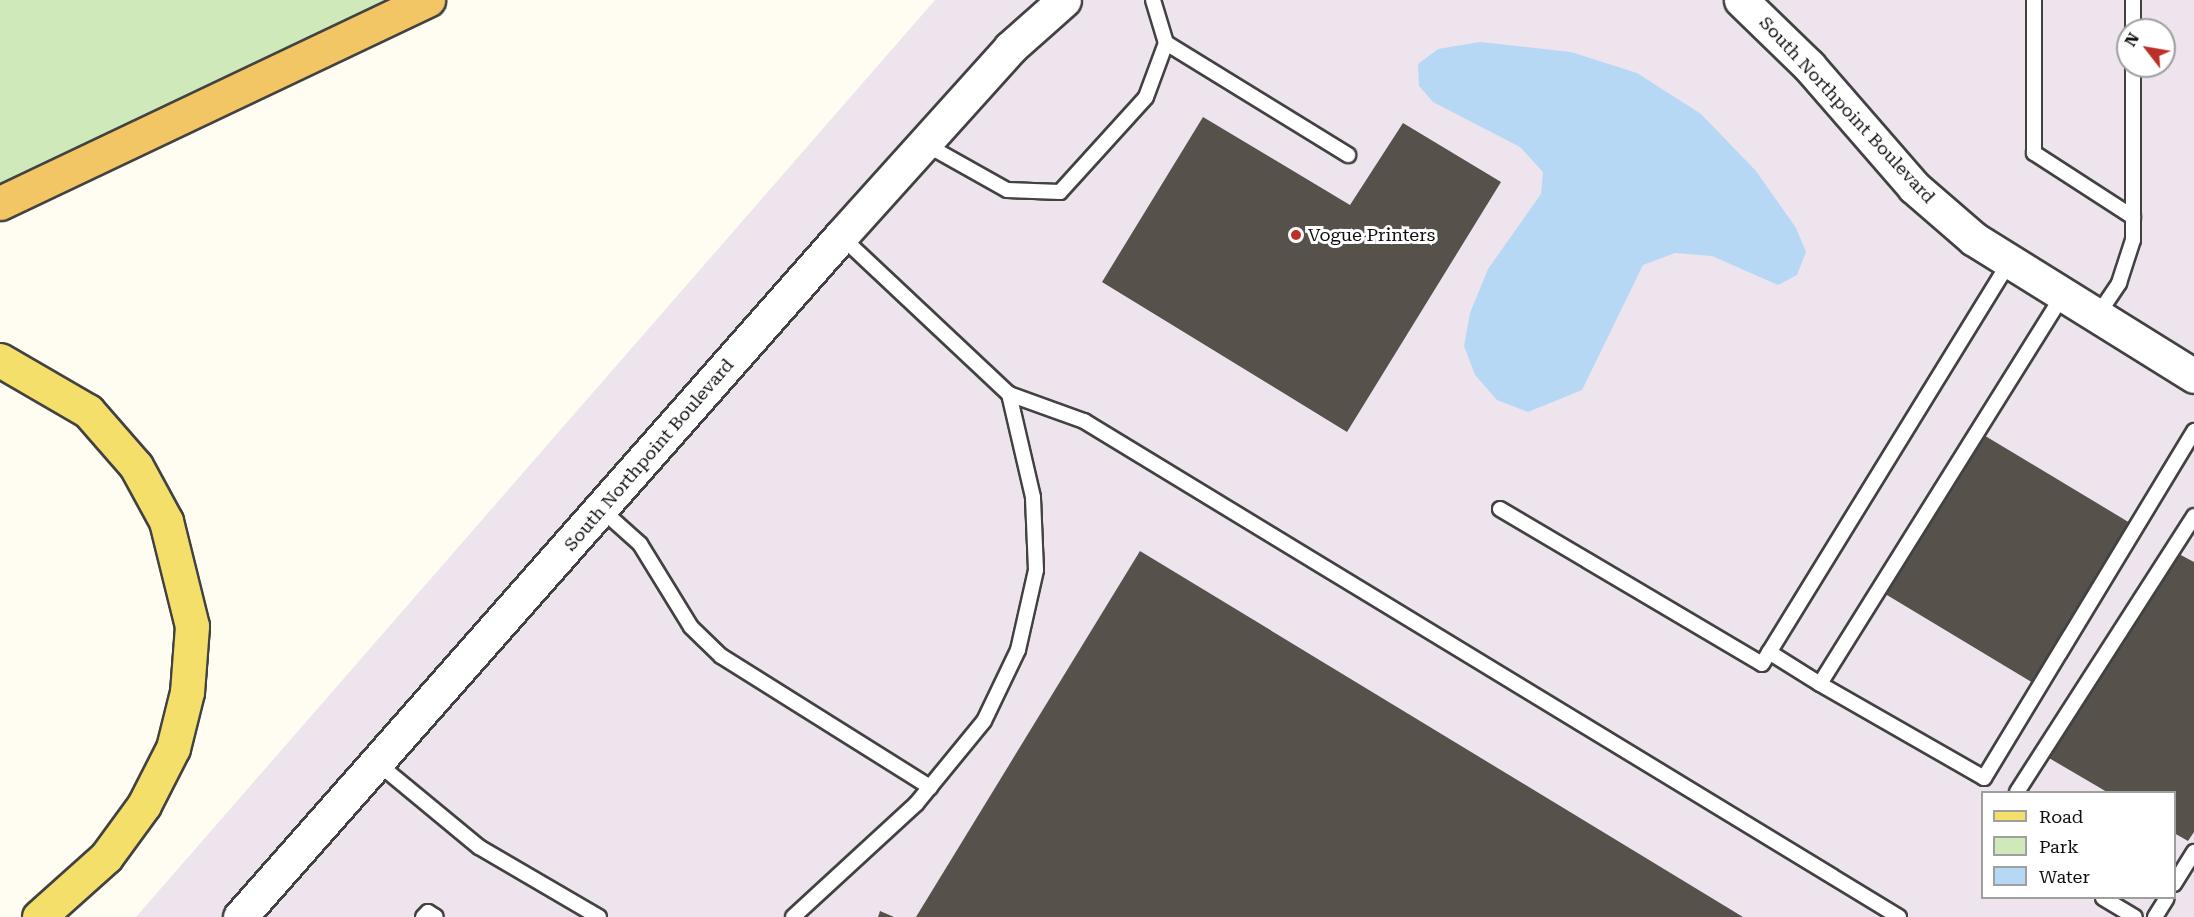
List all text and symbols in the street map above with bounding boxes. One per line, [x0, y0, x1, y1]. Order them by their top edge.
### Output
street label: South Northpoint Boulevard [1755, 12, 1939, 208]
north arrow [2116, 18, 2176, 78]
text: N [2121, 29, 2143, 50]
place label: Vogue Printers [1308, 224, 1435, 246]
marker: Vogue Printers [1289, 228, 1303, 242]
street label: South Northpoint Boulevard [560, 354, 738, 556]
legend [1981, 791, 2176, 899]
text: Road [2039, 806, 2083, 827]
text: Park [2039, 836, 2079, 857]
text: Water [2039, 866, 2090, 887]

